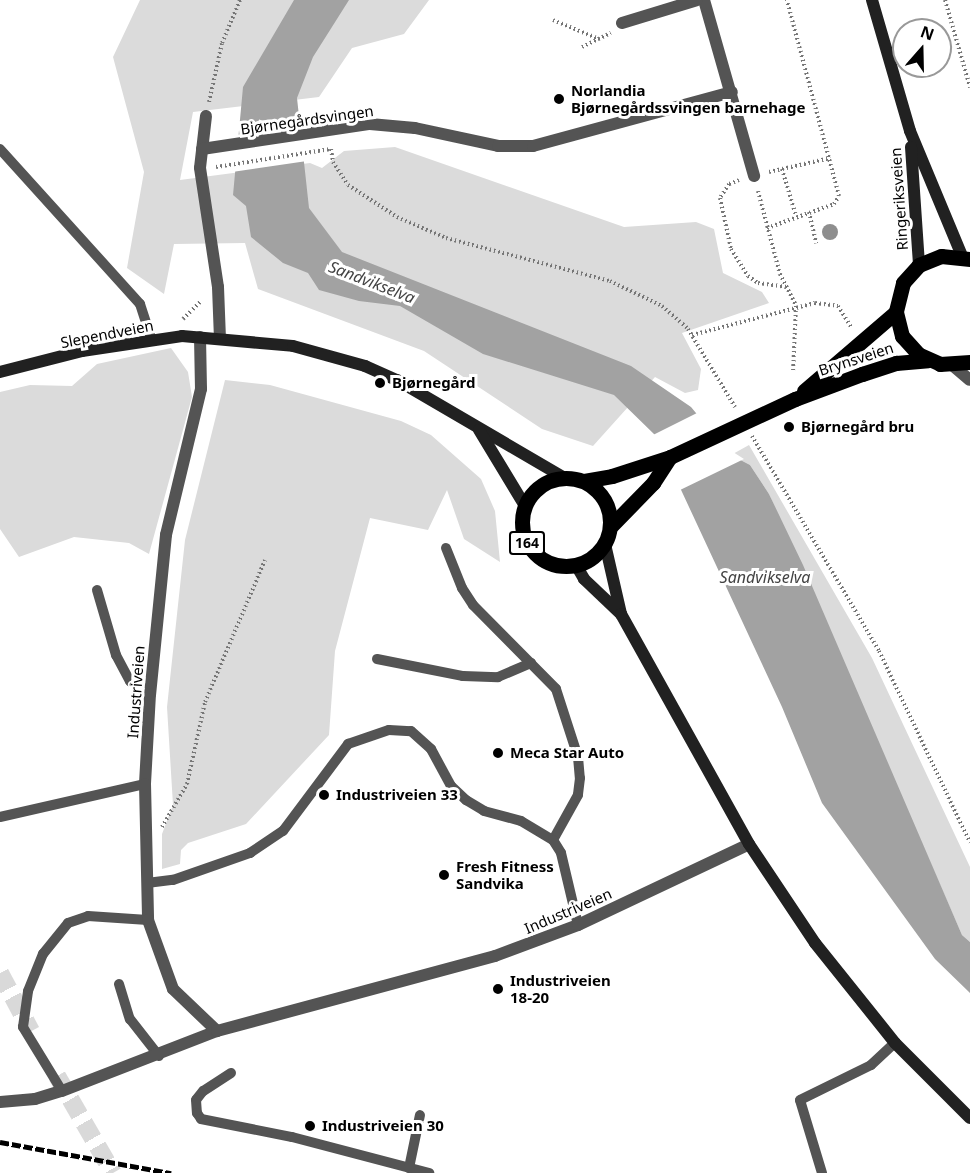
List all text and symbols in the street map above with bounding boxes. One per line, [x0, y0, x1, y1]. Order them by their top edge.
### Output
north arrow [892, 18, 952, 78]
text: N [918, 20, 937, 46]
place label: Norlandia Bjørnegårdssvingen barnehage [571, 81, 805, 116]
marker: Norlandia Bjørnegårdssvingen barnehage [552, 92, 566, 106]
street label: Bjørnegårdsvingen [239, 102, 375, 138]
street label: Ringeriksveien [886, 147, 912, 251]
water label: Sandvikselva [326, 257, 418, 307]
street label: Slependveien [59, 316, 155, 352]
street label: Brynsveien [816, 338, 896, 380]
place label: Bjørnegård [392, 374, 475, 392]
marker: Bjørnegård [373, 376, 387, 390]
place label: Bjørnegård bru [801, 418, 914, 436]
marker: Bjørnegård bru [782, 420, 796, 434]
road number: 164 [508, 532, 546, 554]
water label: Sandvikselva [720, 567, 810, 587]
street label: Industriveien [124, 645, 148, 739]
place label: Meca Star Auto [510, 744, 624, 762]
marker: Meca Star Auto [491, 746, 505, 760]
place label: Industriveien 33 [336, 786, 458, 804]
marker: Industriveien 33 [317, 788, 331, 802]
place label: Fresh Fitness Sandvika [456, 857, 554, 892]
marker: Fresh Fitness Sandvika [437, 868, 451, 882]
street label: Industriveien [522, 885, 614, 937]
place label: Industriveien 18-20 [510, 971, 611, 1006]
marker: Industriveien 18-20 [491, 982, 505, 996]
place label: Industriveien 30 [322, 1117, 444, 1135]
marker: Industriveien 30 [303, 1119, 317, 1133]

